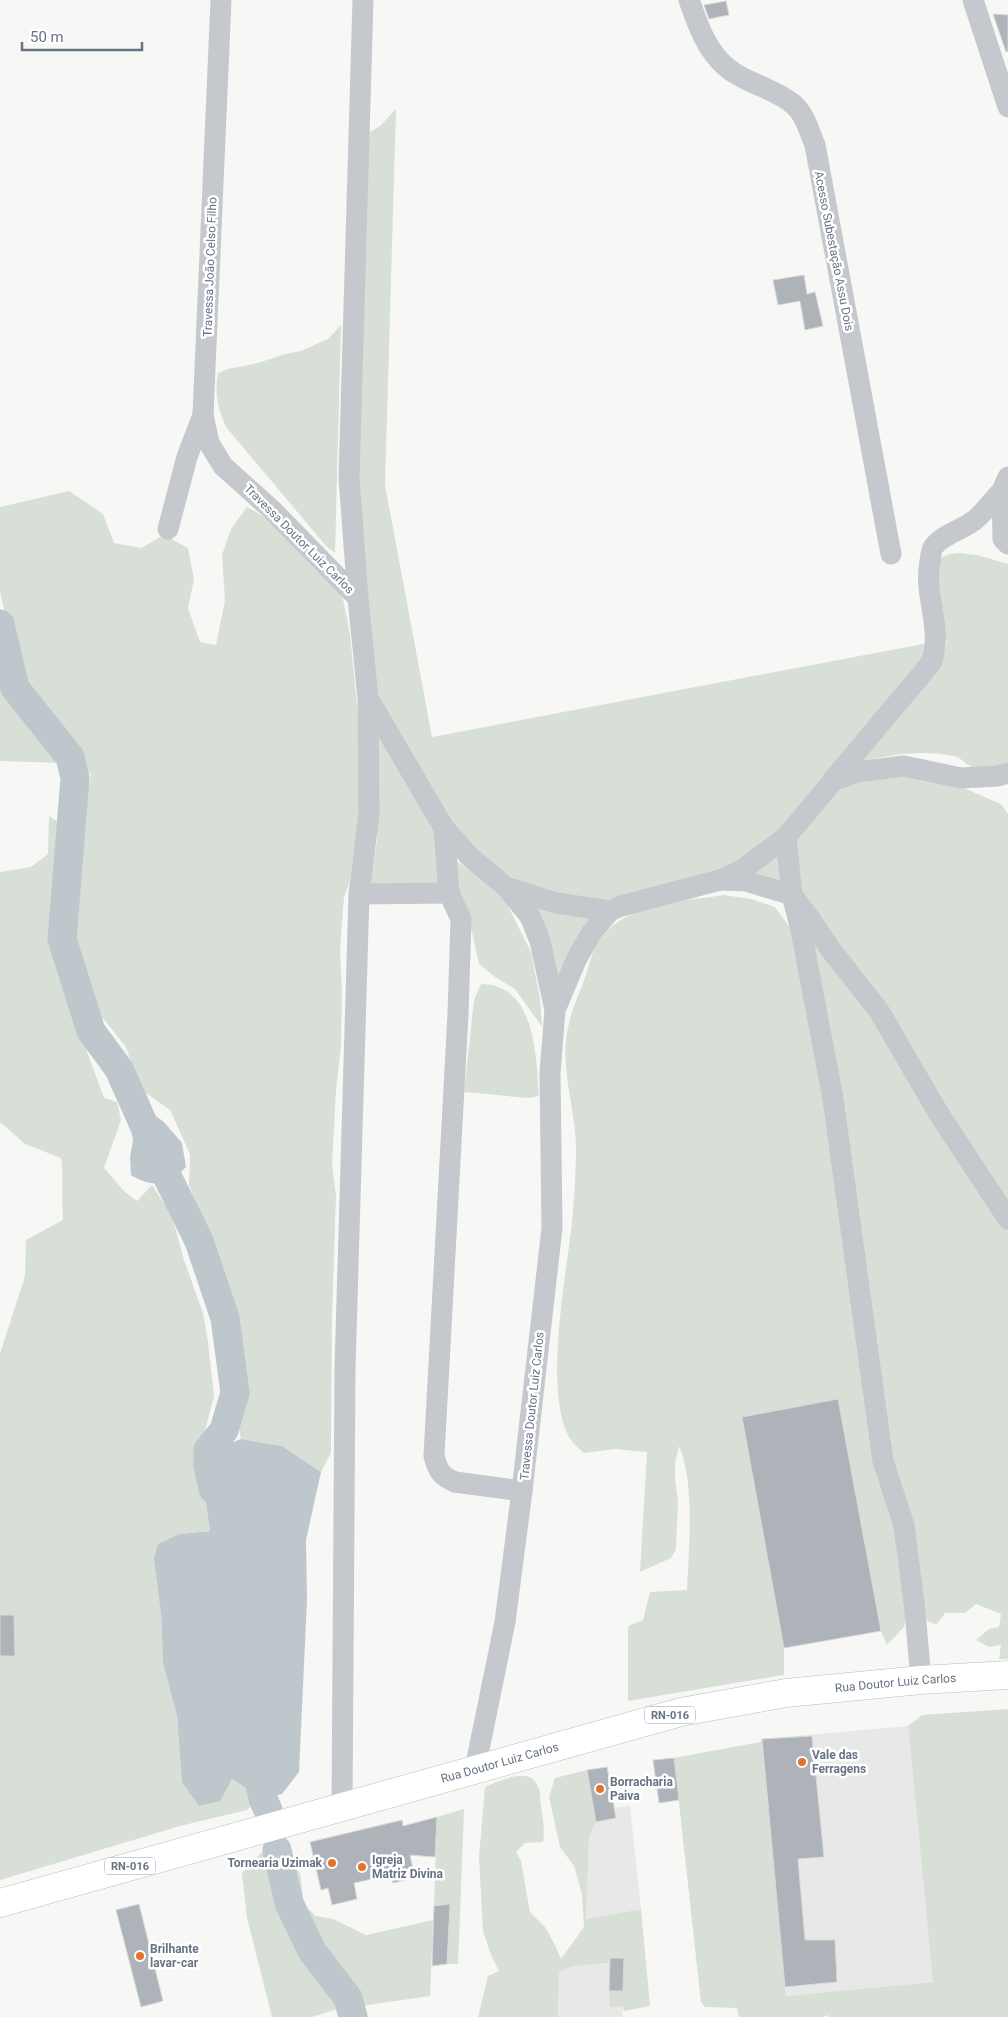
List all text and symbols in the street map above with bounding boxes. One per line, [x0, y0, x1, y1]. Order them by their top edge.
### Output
scale bar [22, 20, 142, 52]
text: 50 m [30, 28, 64, 46]
street label: Acesso Subestação Assu Dois [812, 170, 856, 332]
street label: Travessa João Celso Filho [201, 197, 219, 337]
street label: Travessa Doutor Luiz Carlos [241, 481, 357, 597]
street label: Travessa Doutor Luiz Carlos [517, 1331, 547, 1481]
street label: Rua Doutor Luiz Carlos [834, 1671, 957, 1695]
road number: RN-016 [645, 1706, 695, 1724]
street label: Rua Doutor Luiz Carlos [439, 1740, 560, 1786]
place label: Vale das Ferragens [812, 1748, 866, 1776]
marker: Vale das Ferragens [796, 1756, 808, 1768]
place label: Borracharia Paiva [610, 1775, 673, 1803]
marker: Borracharia Paiva [594, 1783, 606, 1795]
place label: Igreja Matriz Divina [372, 1853, 444, 1881]
place label: Tornearia Uzimak [227, 1856, 323, 1870]
marker: Tornearia Uzimak [326, 1857, 338, 1869]
road number: RN-016 [105, 1858, 155, 1874]
marker: Igreja Matriz Divina [356, 1861, 368, 1873]
place label: Brilhante lavar-car [150, 1942, 199, 1970]
marker: Brilhante lavar-car [134, 1950, 146, 1962]

